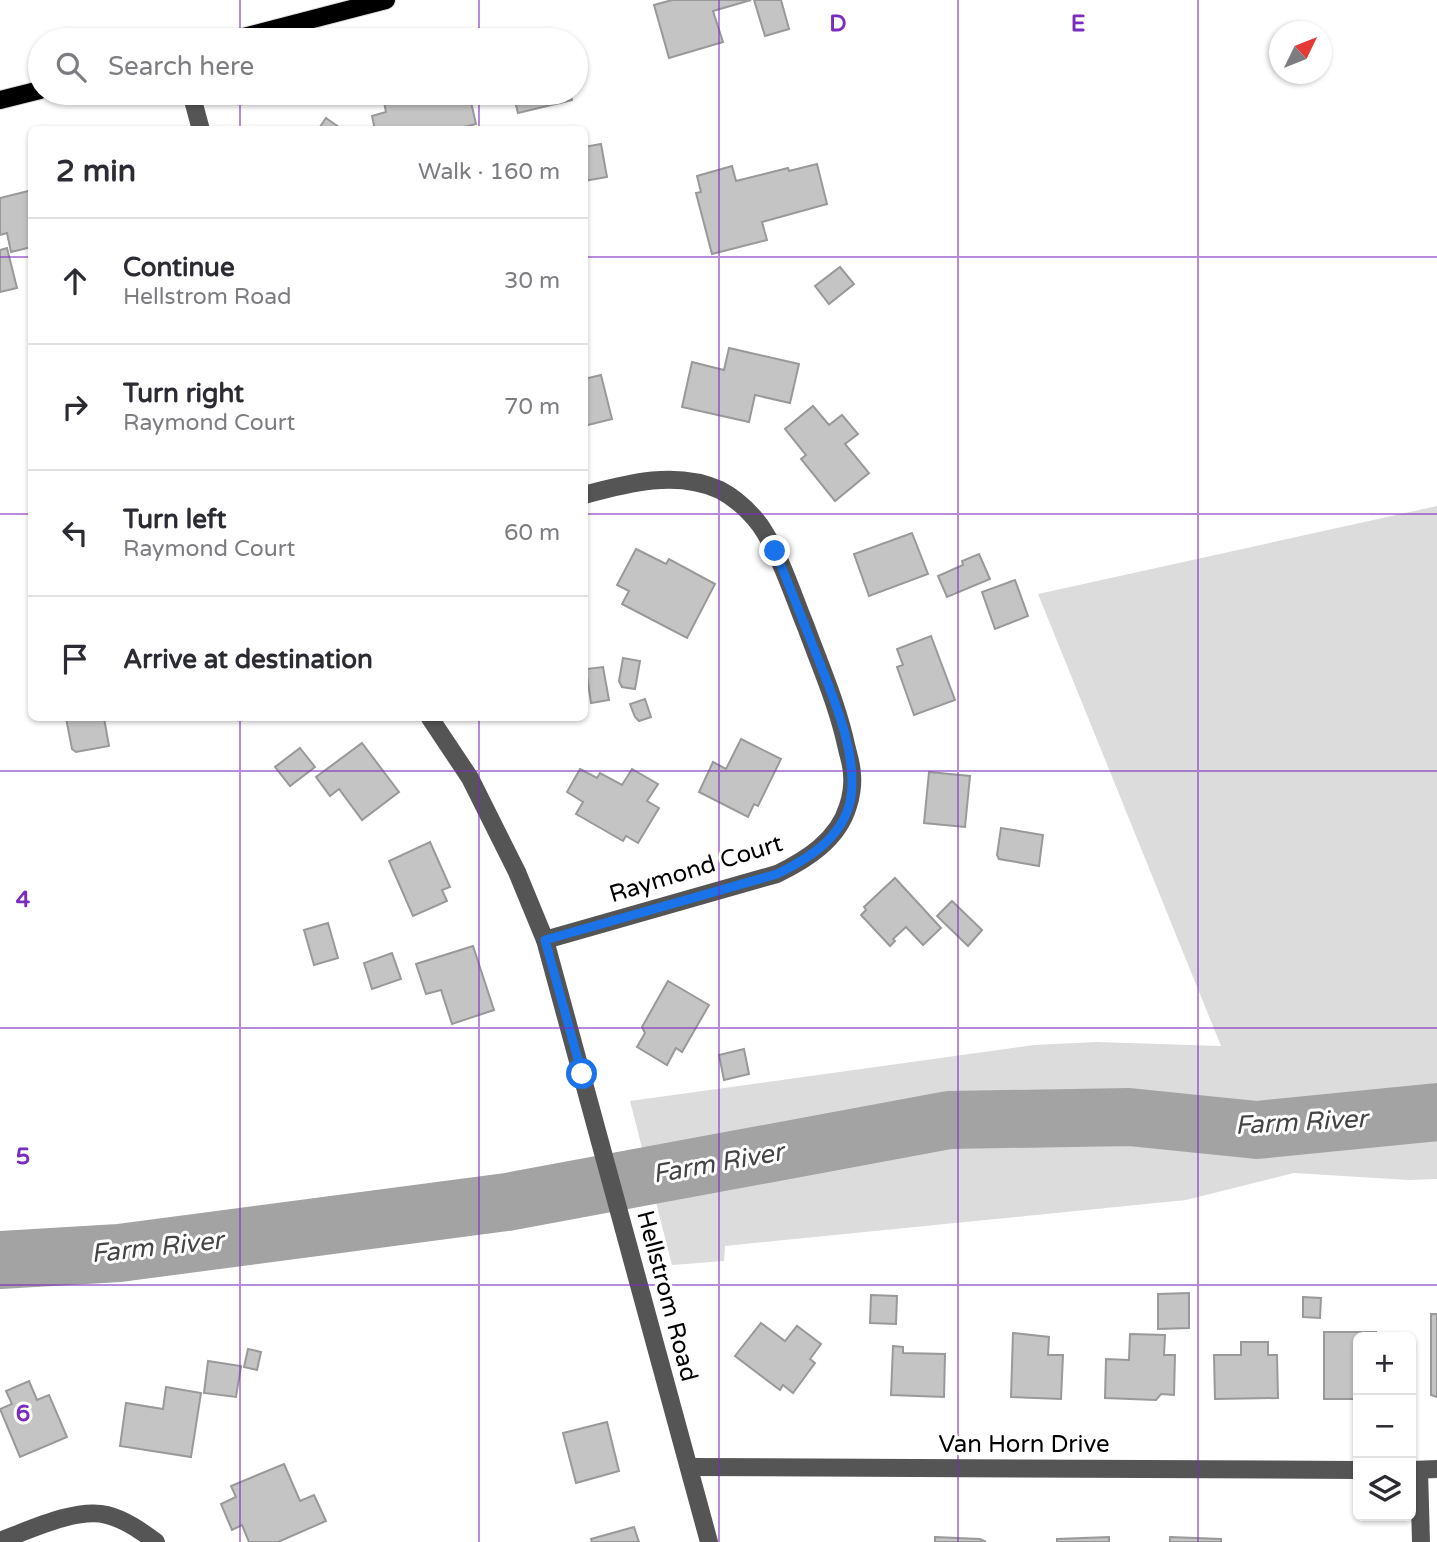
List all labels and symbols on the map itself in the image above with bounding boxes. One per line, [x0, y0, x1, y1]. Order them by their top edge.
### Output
text: D [829, 10, 847, 38]
text: E [1071, 10, 1085, 38]
north arrow [1269, 21, 1332, 84]
route end [759, 535, 790, 566]
street label: Raymond Court [606, 829, 786, 909]
text: 4 [16, 886, 31, 914]
route start [566, 1058, 597, 1089]
water label: Farm River [1234, 1103, 1371, 1141]
water label: Farm River [650, 1136, 789, 1190]
text: 5 [16, 1143, 30, 1171]
street label: Hellstrom Road [630, 1207, 704, 1385]
water label: Farm River [90, 1224, 227, 1269]
text: 6 [16, 1400, 30, 1428]
street label: Van Horn Drive [938, 1430, 1110, 1459]

